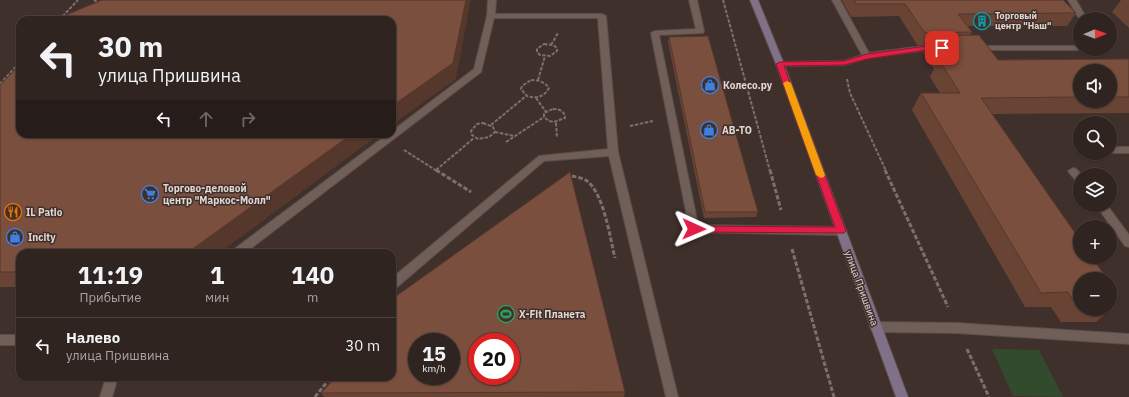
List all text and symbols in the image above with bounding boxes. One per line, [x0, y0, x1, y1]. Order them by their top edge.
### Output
place label: Торговый центр "Наш" [995, 10, 1051, 31]
building icon: Торговый центр "Наш" [972, 11, 992, 31]
north arrow [1073, 12, 1117, 56]
map controls [1073, 12, 1117, 316]
text: 30 m [98, 28, 163, 65]
pin [925, 31, 959, 65]
icon: left [32, 32, 84, 84]
icon: arrive [931, 37, 953, 59]
text: улица Пришвина [98, 64, 241, 87]
button: sound [1073, 64, 1117, 108]
shop icon: Колесо.ру [700, 75, 720, 95]
place label: Колесо.ру [723, 79, 773, 92]
icon: left [153, 108, 175, 130]
icon: ahead [195, 108, 217, 130]
icon: right [237, 108, 259, 130]
button: search [1073, 116, 1117, 160]
shop icon: АВ-ТО [699, 120, 719, 140]
place label: АВ-ТО [722, 124, 752, 137]
button: layers [1073, 168, 1117, 212]
place label: Торгово-деловой центр "Маркос-Молл" [163, 182, 271, 207]
supermarket icon: Торгово-деловой центр "Маркос-Молл" [140, 184, 160, 204]
restaurant icon: IL Patio [3, 202, 23, 222]
place label: IL Patio [26, 206, 63, 219]
position arrow [673, 208, 715, 250]
button: + [1073, 220, 1117, 264]
shop icon: Incity [5, 227, 25, 247]
place label: Incity [28, 231, 56, 244]
street label: улица Пришвина [842, 249, 881, 328]
text: 11:19 [78, 259, 143, 291]
text: 1 [210, 259, 224, 291]
text: 140 [291, 259, 334, 291]
button: − [1073, 272, 1117, 316]
text: Прибытие [80, 289, 141, 306]
text: мин [205, 289, 229, 306]
text: m [307, 289, 318, 306]
sports icon: X-Fit Планета [496, 304, 516, 324]
place label: X-Fit Планета [519, 308, 586, 321]
text: Налево [66, 328, 120, 347]
speed limit sign: 20 [468, 333, 520, 385]
icon: left [32, 335, 54, 357]
text: 30 m [345, 336, 380, 355]
text: 15 [422, 340, 446, 367]
text: улица Пришвина [66, 347, 169, 364]
text: km/h [422, 362, 446, 375]

